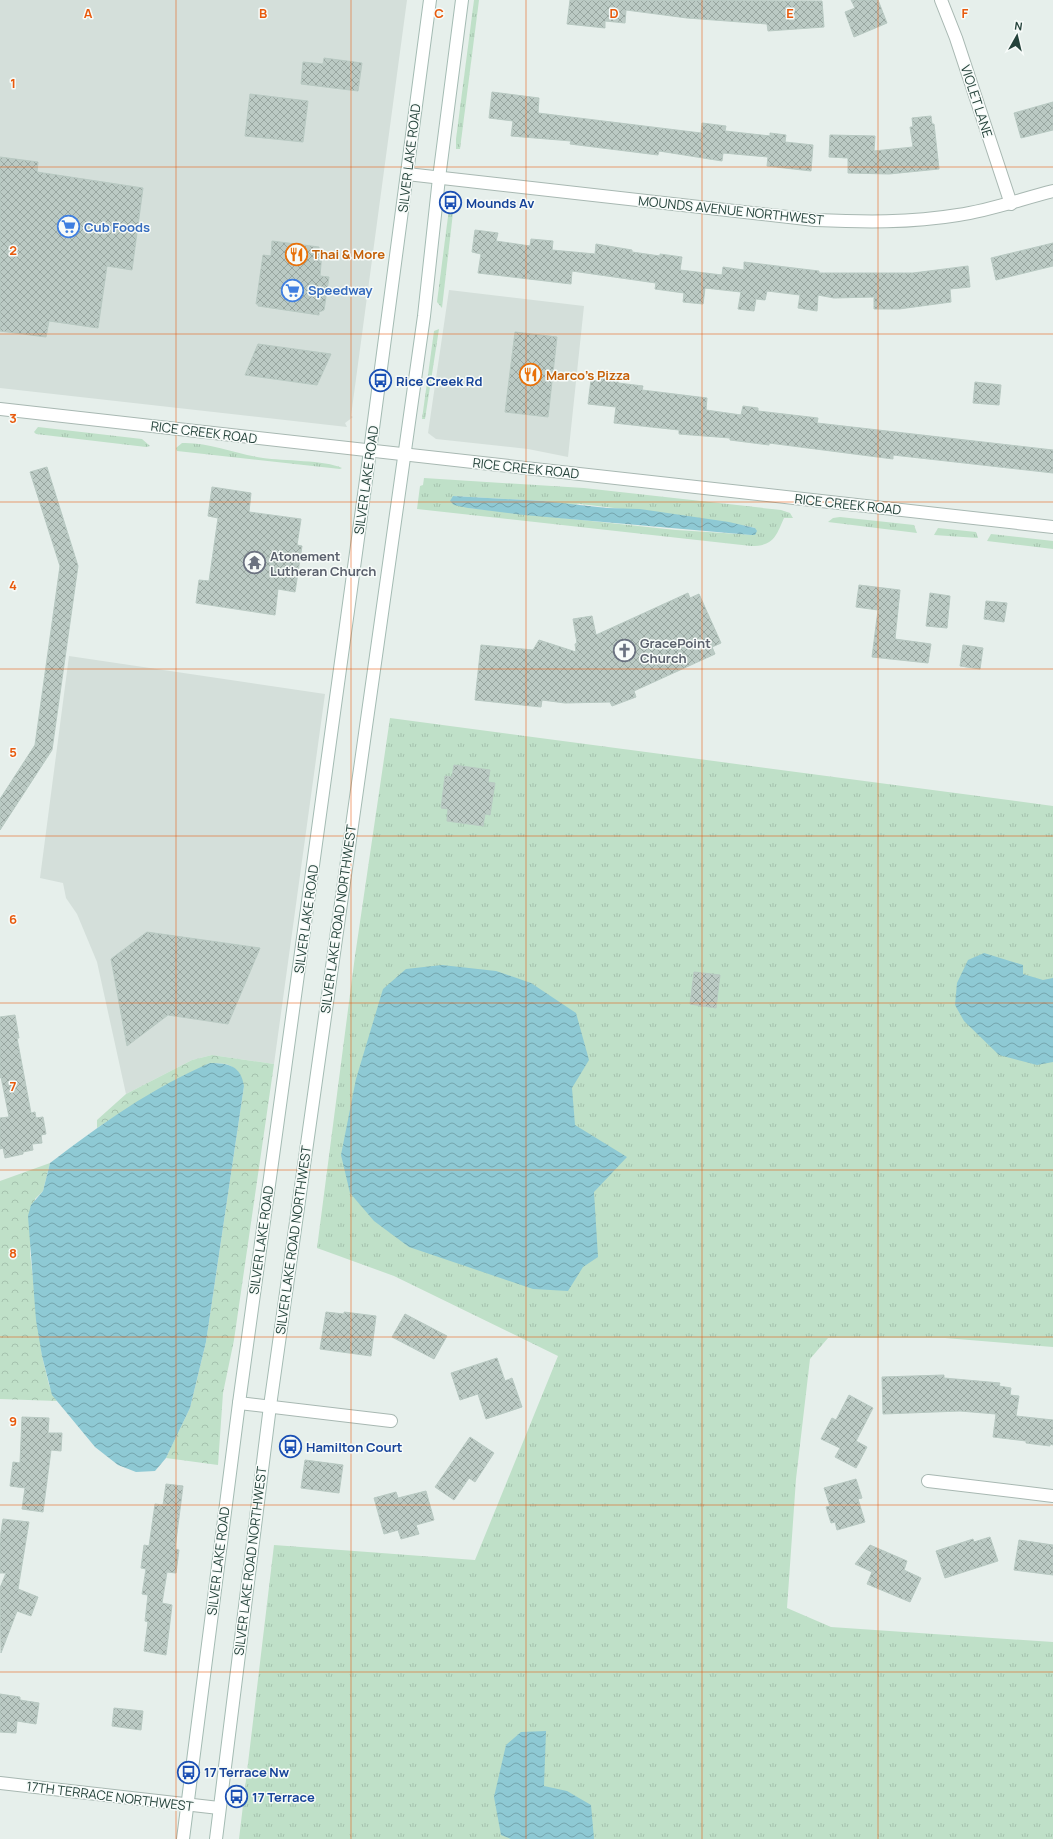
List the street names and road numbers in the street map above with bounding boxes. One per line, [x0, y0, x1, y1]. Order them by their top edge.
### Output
street label: VIOLET LANE [957, 62, 997, 140]
street label: SILVER LAKE ROAD [393, 102, 425, 213]
street label: MOUNDS AVENUE NORTHWEST [637, 191, 825, 229]
street label: RICE CREEK ROAD [150, 417, 259, 447]
street label: SILVER LAKE ROAD [349, 424, 383, 536]
street label: RICE CREEK ROAD [472, 453, 581, 483]
street label: RICE CREEK ROAD [794, 489, 903, 519]
street label: SILVER LAKE ROAD NORTHWEST [316, 823, 360, 1015]
street label: SILVER LAKE ROAD [289, 863, 323, 975]
street label: SILVER LAKE ROAD NORTHWEST [271, 1144, 315, 1336]
street label: SILVER LAKE ROAD [244, 1184, 278, 1296]
street label: SILVER LAKE ROAD NORTHWEST [229, 1465, 271, 1657]
street label: SILVER LAKE ROAD [202, 1505, 234, 1616]
street label: 17TH TERRACE NORTHWEST [26, 1777, 195, 1815]

